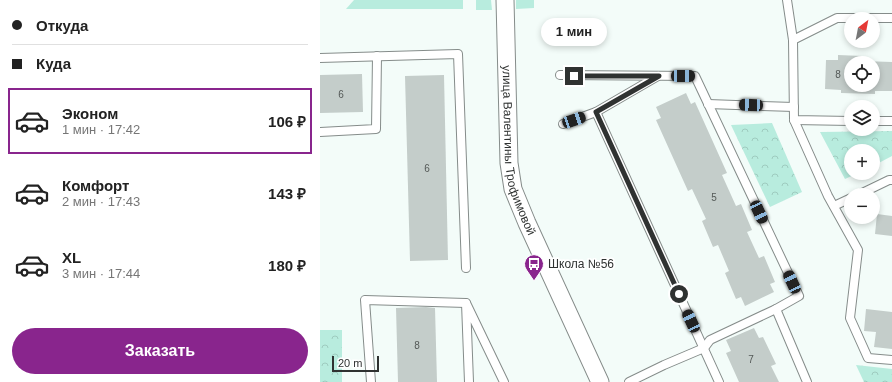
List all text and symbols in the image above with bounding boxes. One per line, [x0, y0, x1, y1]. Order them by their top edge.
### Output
north arrow [844, 12, 880, 48]
map controls [844, 12, 880, 224]
text: Откуда [36, 17, 88, 34]
callout: 1 мин [541, 18, 607, 46]
text: 1 мин [556, 24, 592, 39]
text: Куда [36, 55, 71, 72]
button: locate [844, 56, 880, 92]
street label: улица Валентины Трофимовой [500, 65, 539, 237]
route end [565, 67, 583, 85]
house number: 8 [835, 69, 841, 80]
car [671, 70, 695, 82]
house number: 6 [338, 89, 344, 100]
car [739, 99, 763, 111]
button: layers [844, 100, 880, 136]
icon: car [14, 103, 50, 139]
text: Эконом [62, 105, 118, 122]
car [561, 110, 587, 130]
text: 106 ₽ [268, 113, 306, 130]
text: 1 мин · 17:42 [62, 122, 140, 137]
button: + [844, 144, 880, 180]
house number: 6 [424, 163, 430, 174]
icon: car [14, 175, 50, 211]
text: Комфорт [62, 177, 129, 194]
text: 143 ₽ [268, 185, 306, 202]
button: − [844, 188, 880, 224]
house number: 5 [711, 192, 717, 203]
text: 2 мин · 17:43 [62, 194, 140, 209]
car [748, 199, 770, 225]
icon: car [14, 247, 50, 283]
text: XL [62, 249, 81, 266]
bus stop icon: Школа №56 [523, 253, 545, 281]
text: 180 ₽ [268, 257, 306, 274]
place label: Школа №56 [548, 257, 614, 271]
text: 3 мин · 17:44 [62, 266, 140, 281]
car [781, 269, 803, 295]
route start [670, 285, 688, 303]
car [680, 308, 702, 334]
button: Заказать [12, 328, 308, 374]
house number: 8 [414, 340, 420, 351]
scale bar [332, 354, 379, 373]
house number: 7 [748, 354, 754, 365]
text: 20 m [338, 357, 362, 369]

